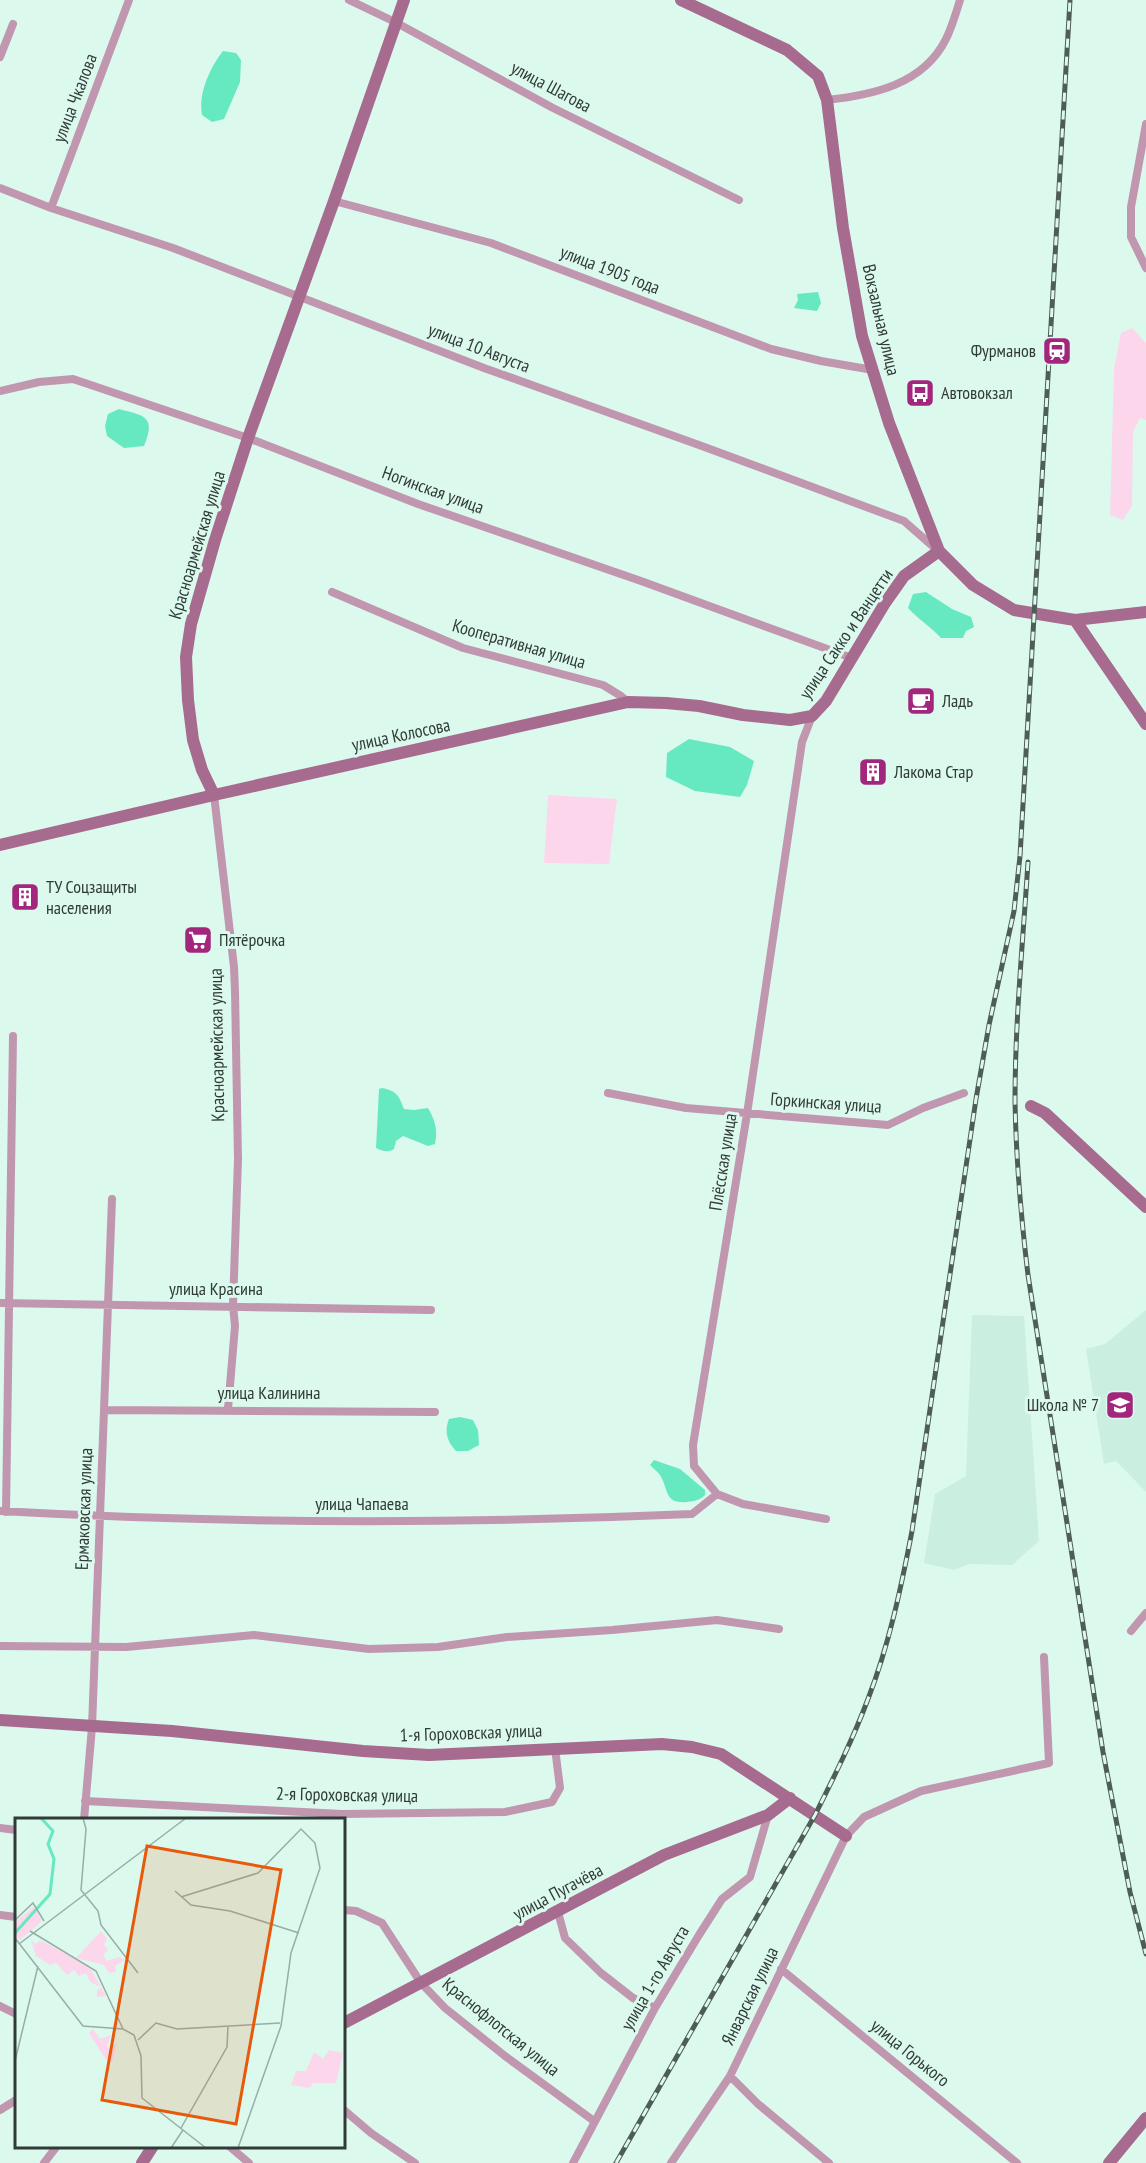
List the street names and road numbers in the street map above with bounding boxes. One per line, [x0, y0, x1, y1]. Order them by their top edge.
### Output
street label: улица Чкалова [47, 50, 102, 145]
street label: улица Шагова [507, 56, 595, 117]
street label: улица 1905 года [557, 240, 663, 299]
street label: Вокзальная улица [858, 262, 905, 378]
street label: улица 10 Августа [425, 318, 533, 377]
street label: Ногинская улица [379, 460, 487, 519]
street label: Красноармейская улица [163, 468, 230, 622]
street label: улица Сакко и Ванцетти [793, 564, 898, 703]
street label: Кооперативная улица [450, 614, 588, 673]
street label: улица Колосова [350, 713, 452, 756]
street label: Красноармейская улица [204, 968, 229, 1122]
street label: Горкинская улица [770, 1087, 882, 1118]
street label: Плёсская улица [703, 1112, 742, 1212]
street label: улица Красина [169, 1277, 263, 1300]
street label: улица Калинина [218, 1381, 320, 1404]
street label: Ермаковская улица [70, 1448, 97, 1570]
street label: улица Чапаева [315, 1492, 409, 1515]
street label: 1-я Гороховская улица [399, 1719, 543, 1746]
street label: 2-я Гороховская улица [276, 1782, 418, 1807]
street label: улица Пугачёва [509, 1858, 607, 1925]
street label: улица 1-го Августа [615, 1921, 694, 2034]
street label: Январская улица [716, 1943, 783, 2049]
street label: Краснофлотская улица [438, 1972, 565, 2081]
street label: улица Горького [866, 2014, 955, 2092]

